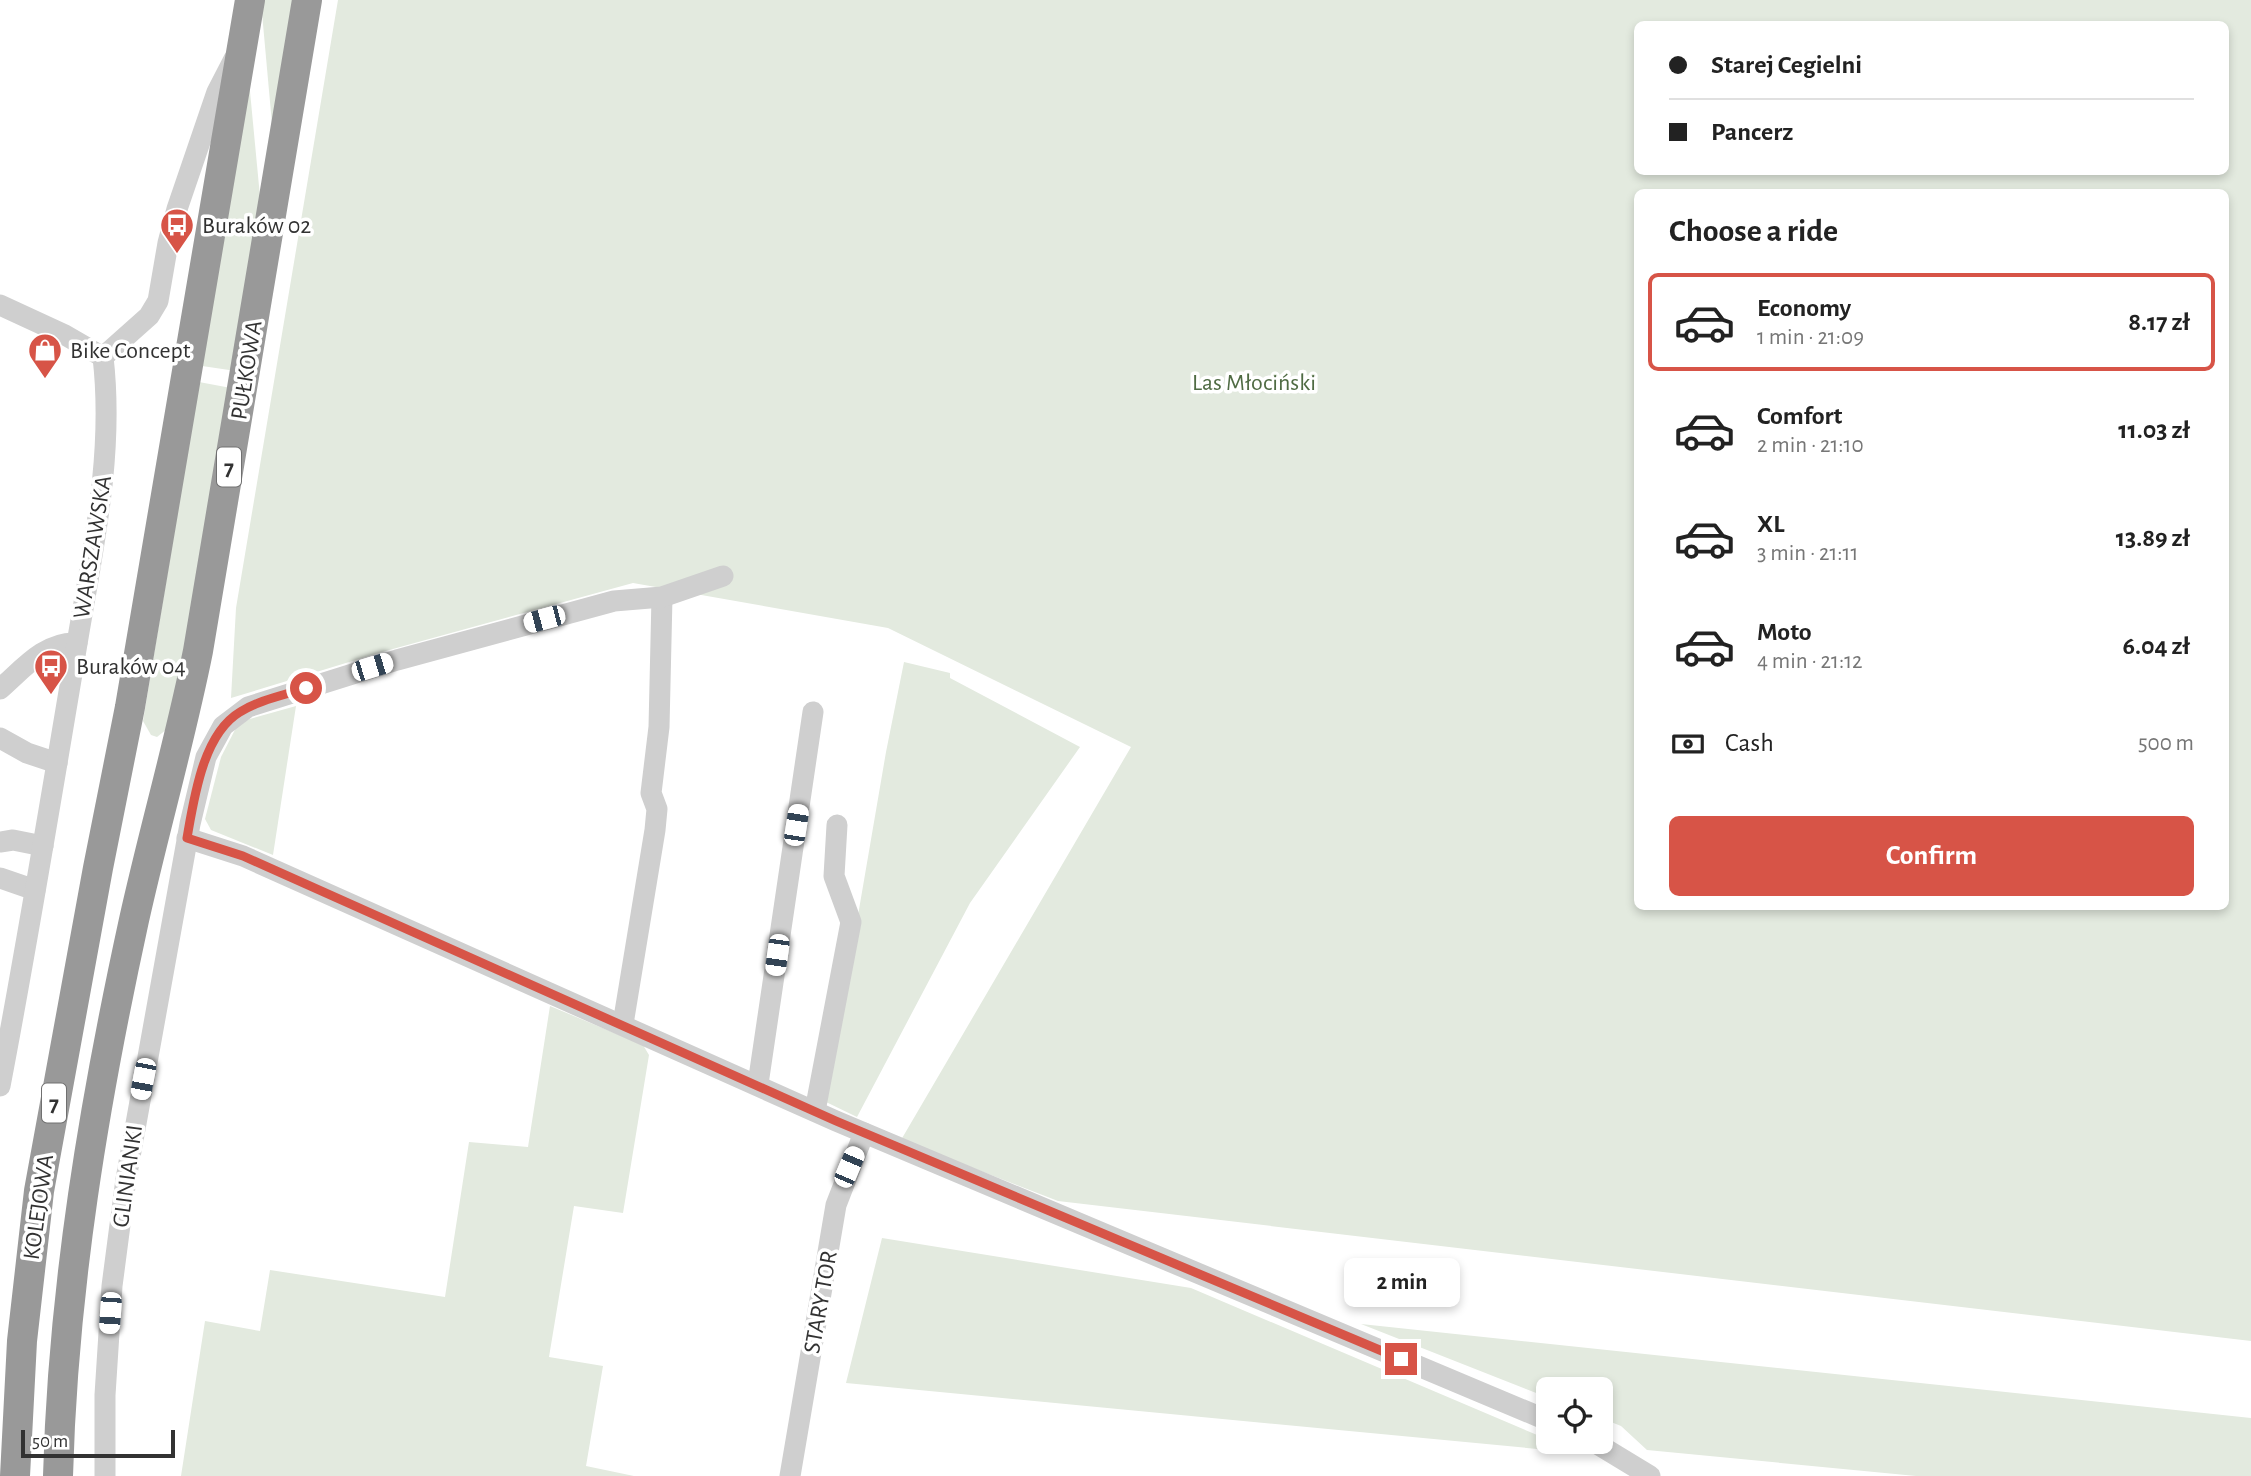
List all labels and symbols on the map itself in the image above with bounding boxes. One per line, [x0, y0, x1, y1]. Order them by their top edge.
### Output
bus stop icon: Buraków 02 [158, 206, 196, 255]
place label: Buraków 02 [202, 214, 311, 238]
street label: PUŁKOWA [227, 319, 267, 421]
shop icon: Bike Concept [26, 331, 64, 380]
place label: Bike Concept [70, 339, 191, 363]
park label: Las Młociński [1192, 371, 1316, 395]
road number: 7 [217, 447, 241, 486]
street label: WARSZAWSKA [70, 474, 116, 621]
car [521, 603, 568, 635]
bus stop icon: Buraków 04 [32, 647, 70, 696]
car [349, 651, 396, 683]
place label: Buraków 04 [76, 655, 186, 679]
route start [290, 672, 322, 704]
car [783, 803, 810, 847]
car [764, 933, 791, 977]
car [129, 1056, 158, 1102]
road number: 7 [42, 1084, 66, 1122]
street label: GLINIANKI [109, 1123, 147, 1229]
car [832, 1144, 867, 1190]
street label: KOLEJOWA [20, 1153, 58, 1261]
street label: STARY TOR [800, 1249, 842, 1355]
callout: 2 min [1343, 1258, 1459, 1306]
car [99, 1291, 122, 1335]
route end [1385, 1343, 1417, 1375]
scale bar [21, 1427, 175, 1459]

